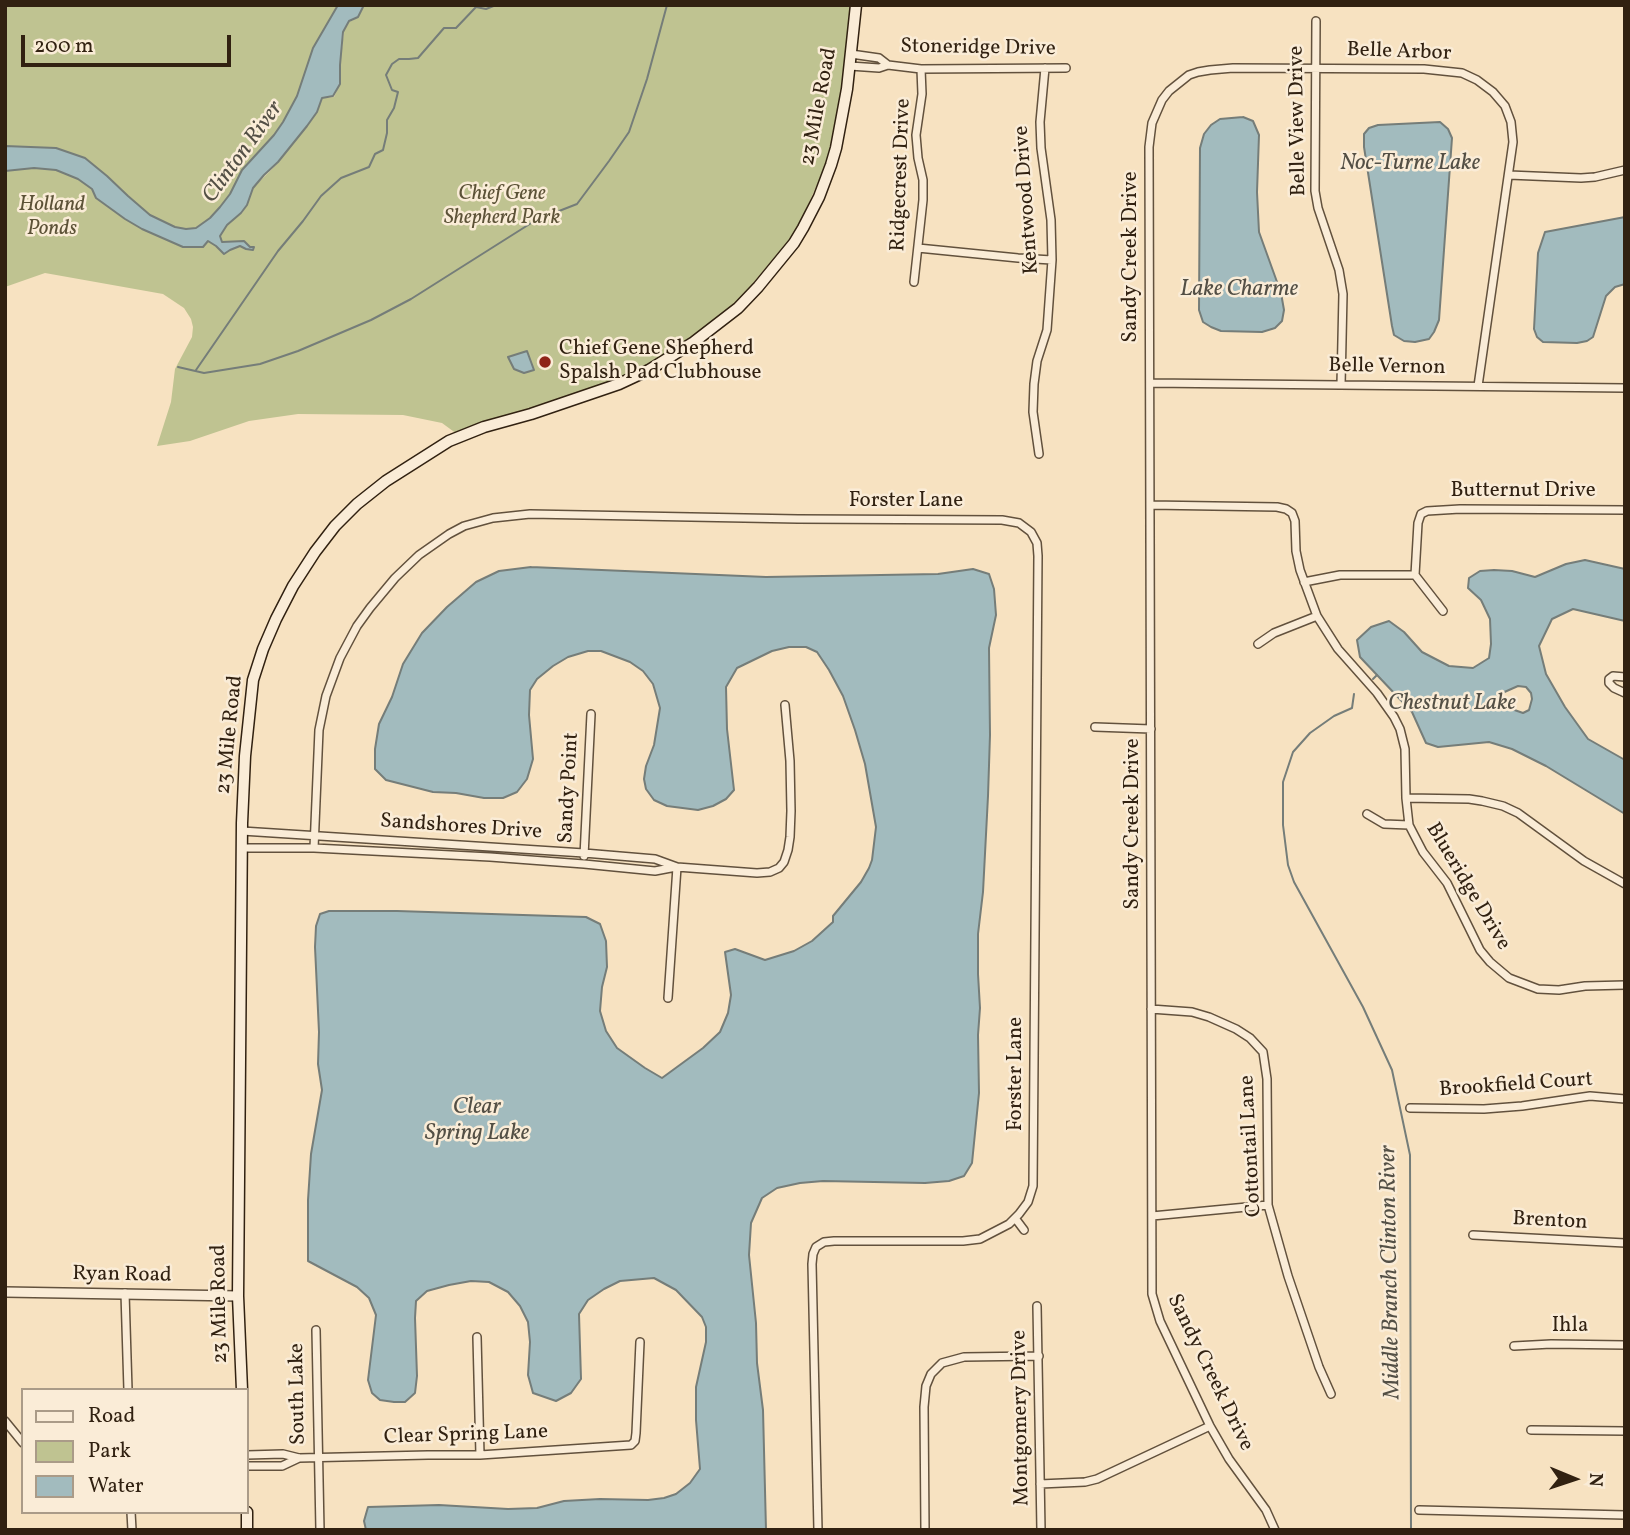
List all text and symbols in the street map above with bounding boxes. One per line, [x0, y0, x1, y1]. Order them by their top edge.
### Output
scale bar [24, 21, 234, 65]
text: 200 m [34, 32, 94, 61]
street label: Stoneridge Drive [900, 35, 1056, 63]
street label: Belle Arbor [1346, 39, 1452, 67]
street label: Belle View Drive [1285, 45, 1313, 197]
street label: 23 Mile Road [796, 46, 844, 168]
water label: Clinton River [198, 97, 290, 209]
street label: Ridgecrest Drive [887, 98, 917, 252]
street label: Kentwood Drive [1010, 125, 1046, 275]
water label: Noc-Turne Lake [1340, 151, 1480, 179]
street label: Sandy Creek Drive [1119, 171, 1145, 343]
park label: Chief Gene Shepherd Park [444, 182, 560, 232]
park label: Holland Ponds [19, 193, 85, 243]
water label: Lake Charme [1180, 277, 1298, 305]
place label: Chief Gene Shepherd Spalsh Pad Clubhouse [559, 337, 761, 387]
marker: Chief Gene Shepherd Spalsh Pad Clubhouse [537, 354, 553, 370]
street label: Belle Vernon [1328, 354, 1446, 382]
street label: Butternut Drive [1450, 479, 1596, 505]
street label: Forster Lane [849, 489, 963, 515]
street label: 23 Mile Road [212, 674, 250, 796]
water label: Chestnut Lake [1388, 691, 1516, 719]
street label: Sandy Point [555, 732, 585, 844]
street label: Sandy Creek Drive [1121, 738, 1147, 910]
street label: Sandshores Drive [379, 810, 543, 846]
street label: Blueridge Drive [1419, 819, 1515, 955]
street label: Forster Lane [1004, 1017, 1030, 1131]
street label: Brookfield Court [1438, 1068, 1594, 1104]
street label: Cottontail Lane [1236, 1074, 1268, 1218]
water label: Clear Spring Lake [425, 1095, 529, 1149]
water label: Middle Branch Clinton River [1376, 1145, 1408, 1399]
street label: Brenton [1512, 1207, 1588, 1237]
street label: 23 Mile Road [207, 1244, 235, 1364]
street label: Ryan Road [72, 1263, 172, 1289]
street label: Sandy Creek Drive [1160, 1290, 1258, 1456]
street label: Ihla [1552, 1314, 1588, 1340]
street label: Montgomery Drive [1008, 1330, 1036, 1506]
street label: South Lake [286, 1343, 312, 1445]
legend [21, 1388, 248, 1514]
text: Road [88, 1402, 135, 1431]
street label: Clear Spring Lane [383, 1421, 549, 1451]
text: Park [88, 1437, 131, 1466]
north arrow [1539, 1444, 1609, 1514]
text: Water [88, 1472, 144, 1501]
text: N [1582, 1472, 1608, 1487]

